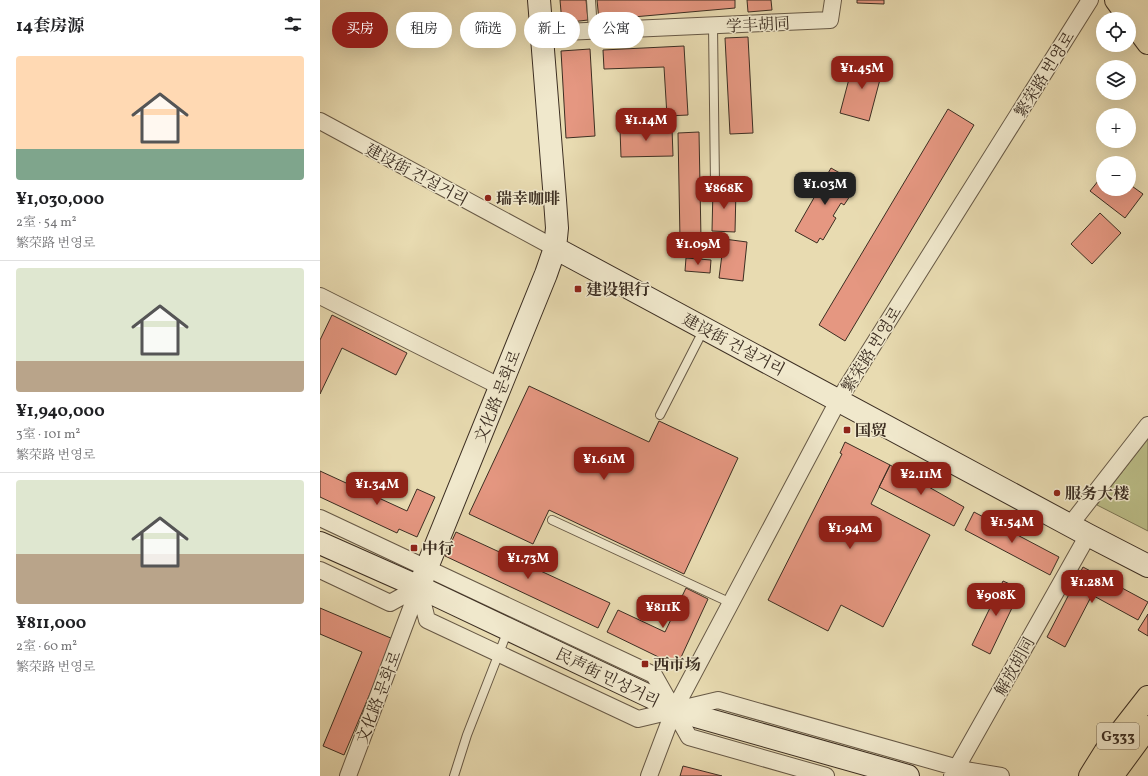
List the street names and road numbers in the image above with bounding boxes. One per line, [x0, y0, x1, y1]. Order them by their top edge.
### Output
street label: 学丰胡同 [726, 13, 791, 39]
street label: 繁荣路 번영로 [1011, 27, 1081, 122]
street label: 建设街 건설거리 [361, 140, 471, 212]
street label: 繁荣路 번영로 [838, 302, 908, 397]
street label: 建设街 건설거리 [678, 310, 788, 382]
street label: 文化路 문화로 [470, 347, 528, 446]
street label: 解放胡同 [991, 634, 1041, 700]
street label: 民声街 민성거리 [552, 644, 663, 713]
street label: 文化路 문화로 [352, 648, 408, 747]
road number: G333 [1097, 723, 1139, 749]

